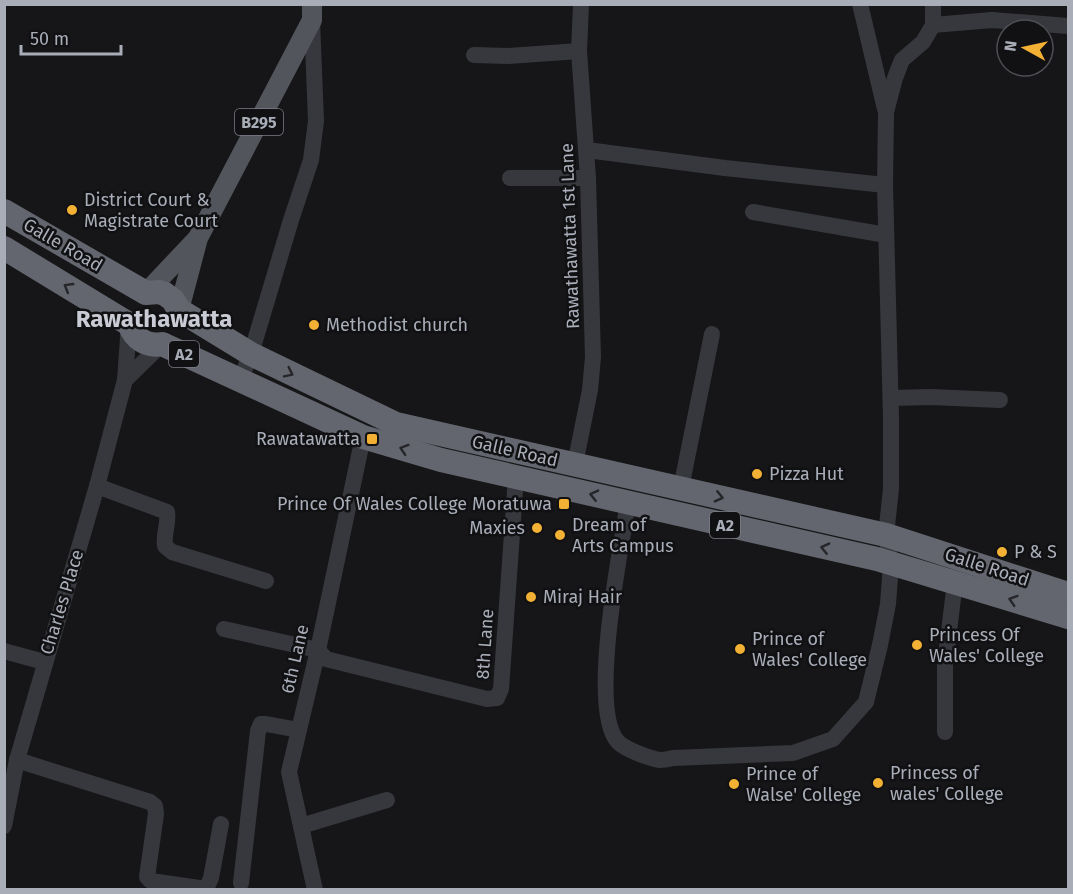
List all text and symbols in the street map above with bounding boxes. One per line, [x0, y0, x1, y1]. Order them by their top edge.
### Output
scale bar [21, 18, 122, 56]
north arrow [995, 18, 1055, 78]
text: 50 m [30, 28, 69, 50]
text: N [1000, 39, 1021, 53]
road number: B295 [235, 109, 283, 135]
street label: Rawathawatta 1st Lane [556, 143, 584, 329]
place label: District Court & Magistrate Court [84, 189, 219, 232]
marker: District Court & Magistrate Court [65, 203, 79, 217]
street label: Galle Road [20, 214, 106, 276]
one-way arrow [63, 283, 74, 294]
district label: Rawathawatta [76, 305, 232, 333]
place label: Methodist church [326, 314, 468, 336]
marker: Methodist church [307, 318, 321, 332]
road number: A2 [169, 341, 199, 367]
one-way arrow [283, 365, 294, 377]
place label: Rawatawatta [256, 428, 360, 450]
street label: Galle Road [470, 430, 560, 472]
marker: Rawatawatta [365, 432, 379, 446]
one-way arrow [399, 444, 410, 456]
place label: Pizza Hut [769, 463, 844, 485]
marker: Pizza Hut [750, 467, 764, 481]
one-way arrow [589, 490, 599, 503]
one-way arrow [714, 490, 724, 503]
place label: Prince Of Wales College Moratuwa [277, 493, 552, 515]
marker: Prince Of Wales College Moratuwa [557, 497, 571, 511]
road number: A2 [710, 512, 740, 538]
place label: Dream of Arts Campus [572, 514, 674, 557]
place label: Maxies [469, 517, 525, 539]
marker: Maxies [530, 521, 544, 535]
marker: Dream of Arts Campus [553, 528, 567, 542]
place label: P & S [1014, 541, 1057, 563]
one-way arrow [820, 542, 830, 555]
street label: Galle Road [942, 543, 1032, 591]
marker: P & S [995, 545, 1009, 559]
street label: Charles Place [36, 547, 88, 657]
place label: Miraj Hair [543, 586, 622, 608]
marker: Miraj Hair [524, 590, 538, 604]
one-way arrow [1008, 595, 1019, 607]
street label: 8th Lane [472, 608, 498, 680]
street label: 6th Lane [276, 622, 314, 696]
place label: Princess Of Wales' College [929, 624, 1044, 667]
place label: Prince of Wales' College [752, 628, 867, 671]
marker: Princess Of Wales' College [910, 638, 924, 652]
marker: Prince of Wales' College [733, 642, 747, 656]
place label: Princess of wales' College [890, 762, 1004, 805]
place label: Prince of Walse' College [746, 763, 861, 806]
marker: Princess of wales' College [871, 776, 885, 790]
marker: Prince of Walse' College [727, 777, 741, 791]

